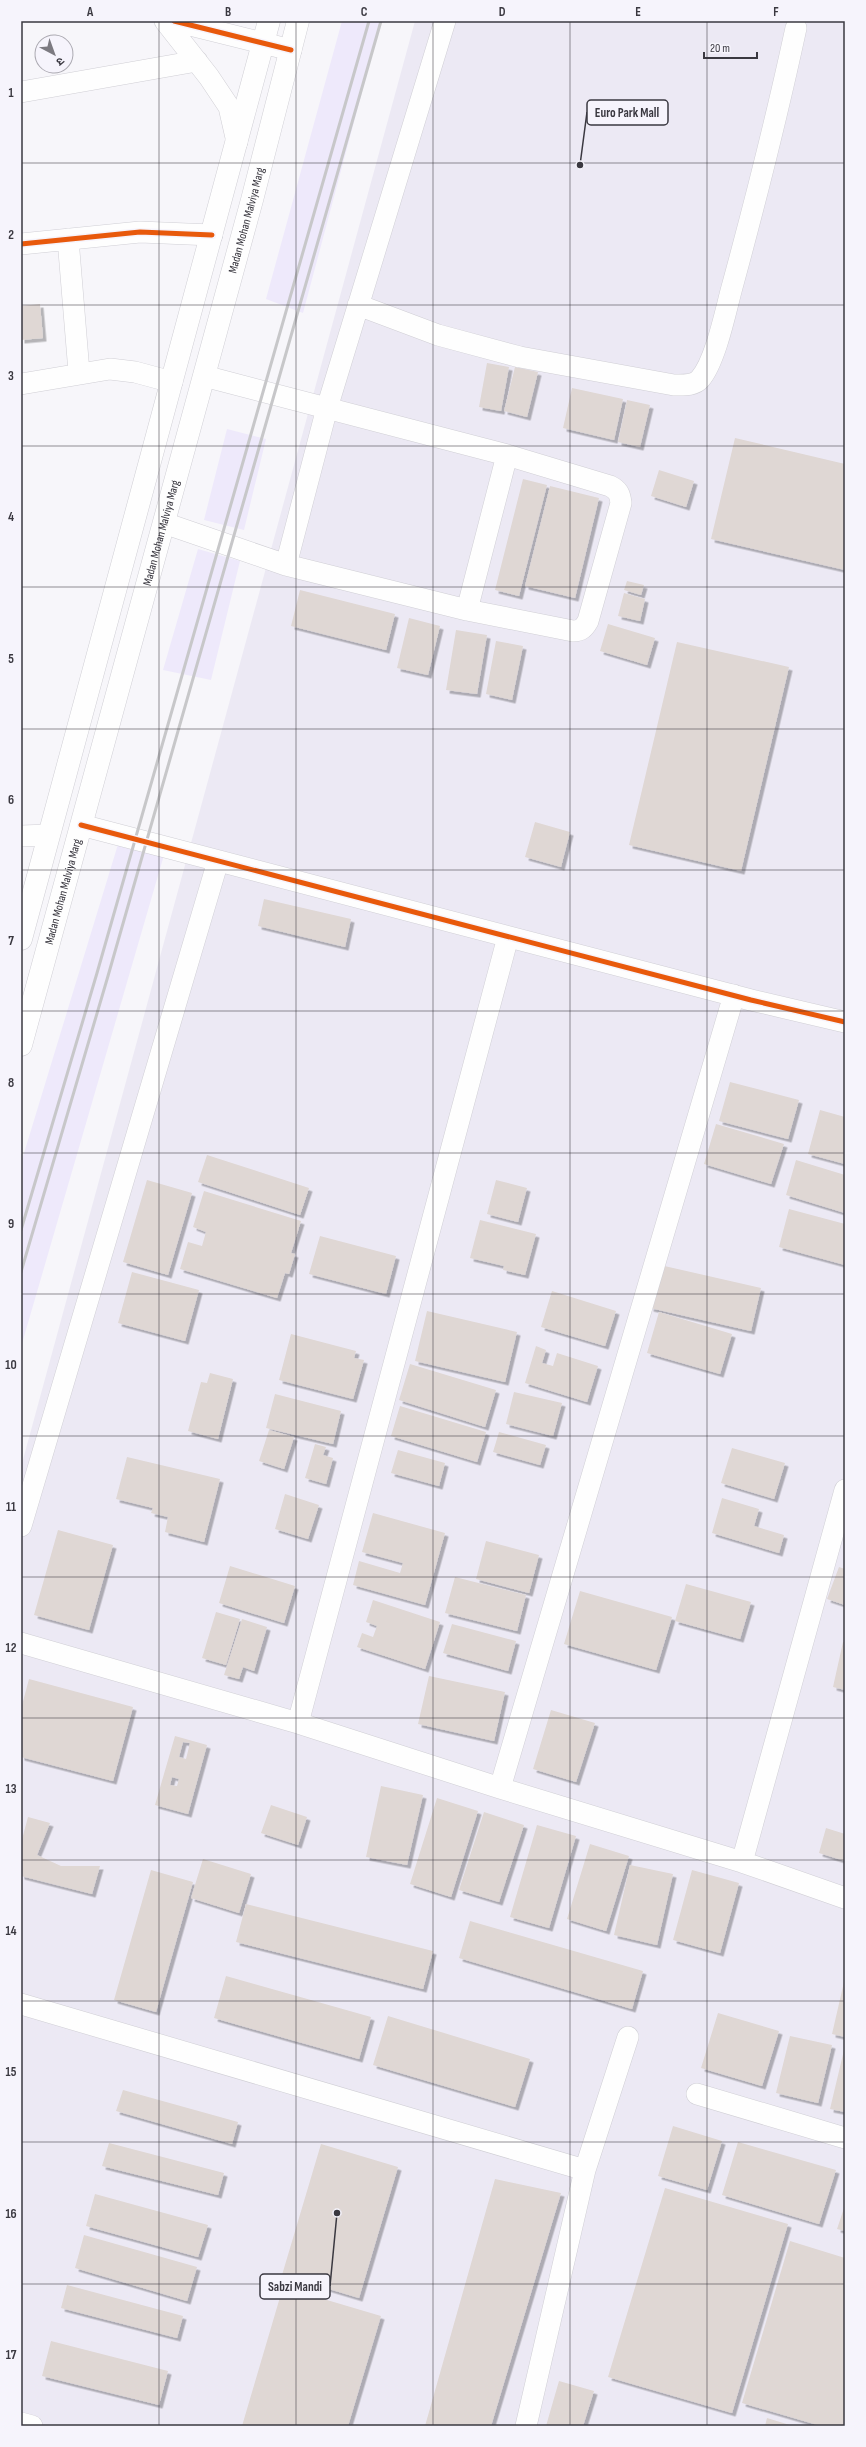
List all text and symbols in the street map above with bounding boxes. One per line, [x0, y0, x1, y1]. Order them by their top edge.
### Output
text: A [86, 4, 94, 20]
text: B [225, 4, 231, 20]
text: C [361, 4, 368, 20]
text: D [499, 4, 506, 20]
text: E [635, 4, 641, 20]
text: F [773, 4, 779, 20]
north arrow [34, 34, 74, 74]
scale bar [704, 34, 757, 60]
text: 20 m [710, 41, 730, 56]
text: उ [53, 54, 67, 69]
text: 1 [8, 85, 14, 101]
callout: Euro Park Mall [587, 100, 668, 125]
text: Euro Park Mall [595, 105, 659, 121]
street label: Madan Mohan Malviya Marg [225, 165, 268, 275]
text: 2 [8, 227, 14, 243]
text: 3 [8, 368, 14, 384]
street label: Madan Mohan Malviya Marg [139, 478, 183, 587]
text: 4 [8, 509, 14, 525]
text: 5 [8, 651, 14, 667]
text: 6 [8, 792, 14, 808]
street label: Madan Mohan Malviya Marg [41, 837, 85, 946]
text: 7 [8, 933, 14, 949]
text: 8 [8, 1075, 14, 1091]
text: 9 [8, 1216, 14, 1232]
text: 10 [5, 1357, 17, 1373]
text: 11 [6, 1499, 16, 1515]
text: 12 [6, 1640, 17, 1656]
text: 13 [6, 1781, 17, 1797]
text: 14 [5, 1923, 17, 1939]
text: 15 [6, 2064, 17, 2080]
text: 16 [5, 2206, 17, 2222]
callout: Sabzi Mandi [260, 2274, 330, 2299]
text: Sabzi Mandi [268, 2279, 322, 2295]
text: 17 [6, 2347, 17, 2363]

